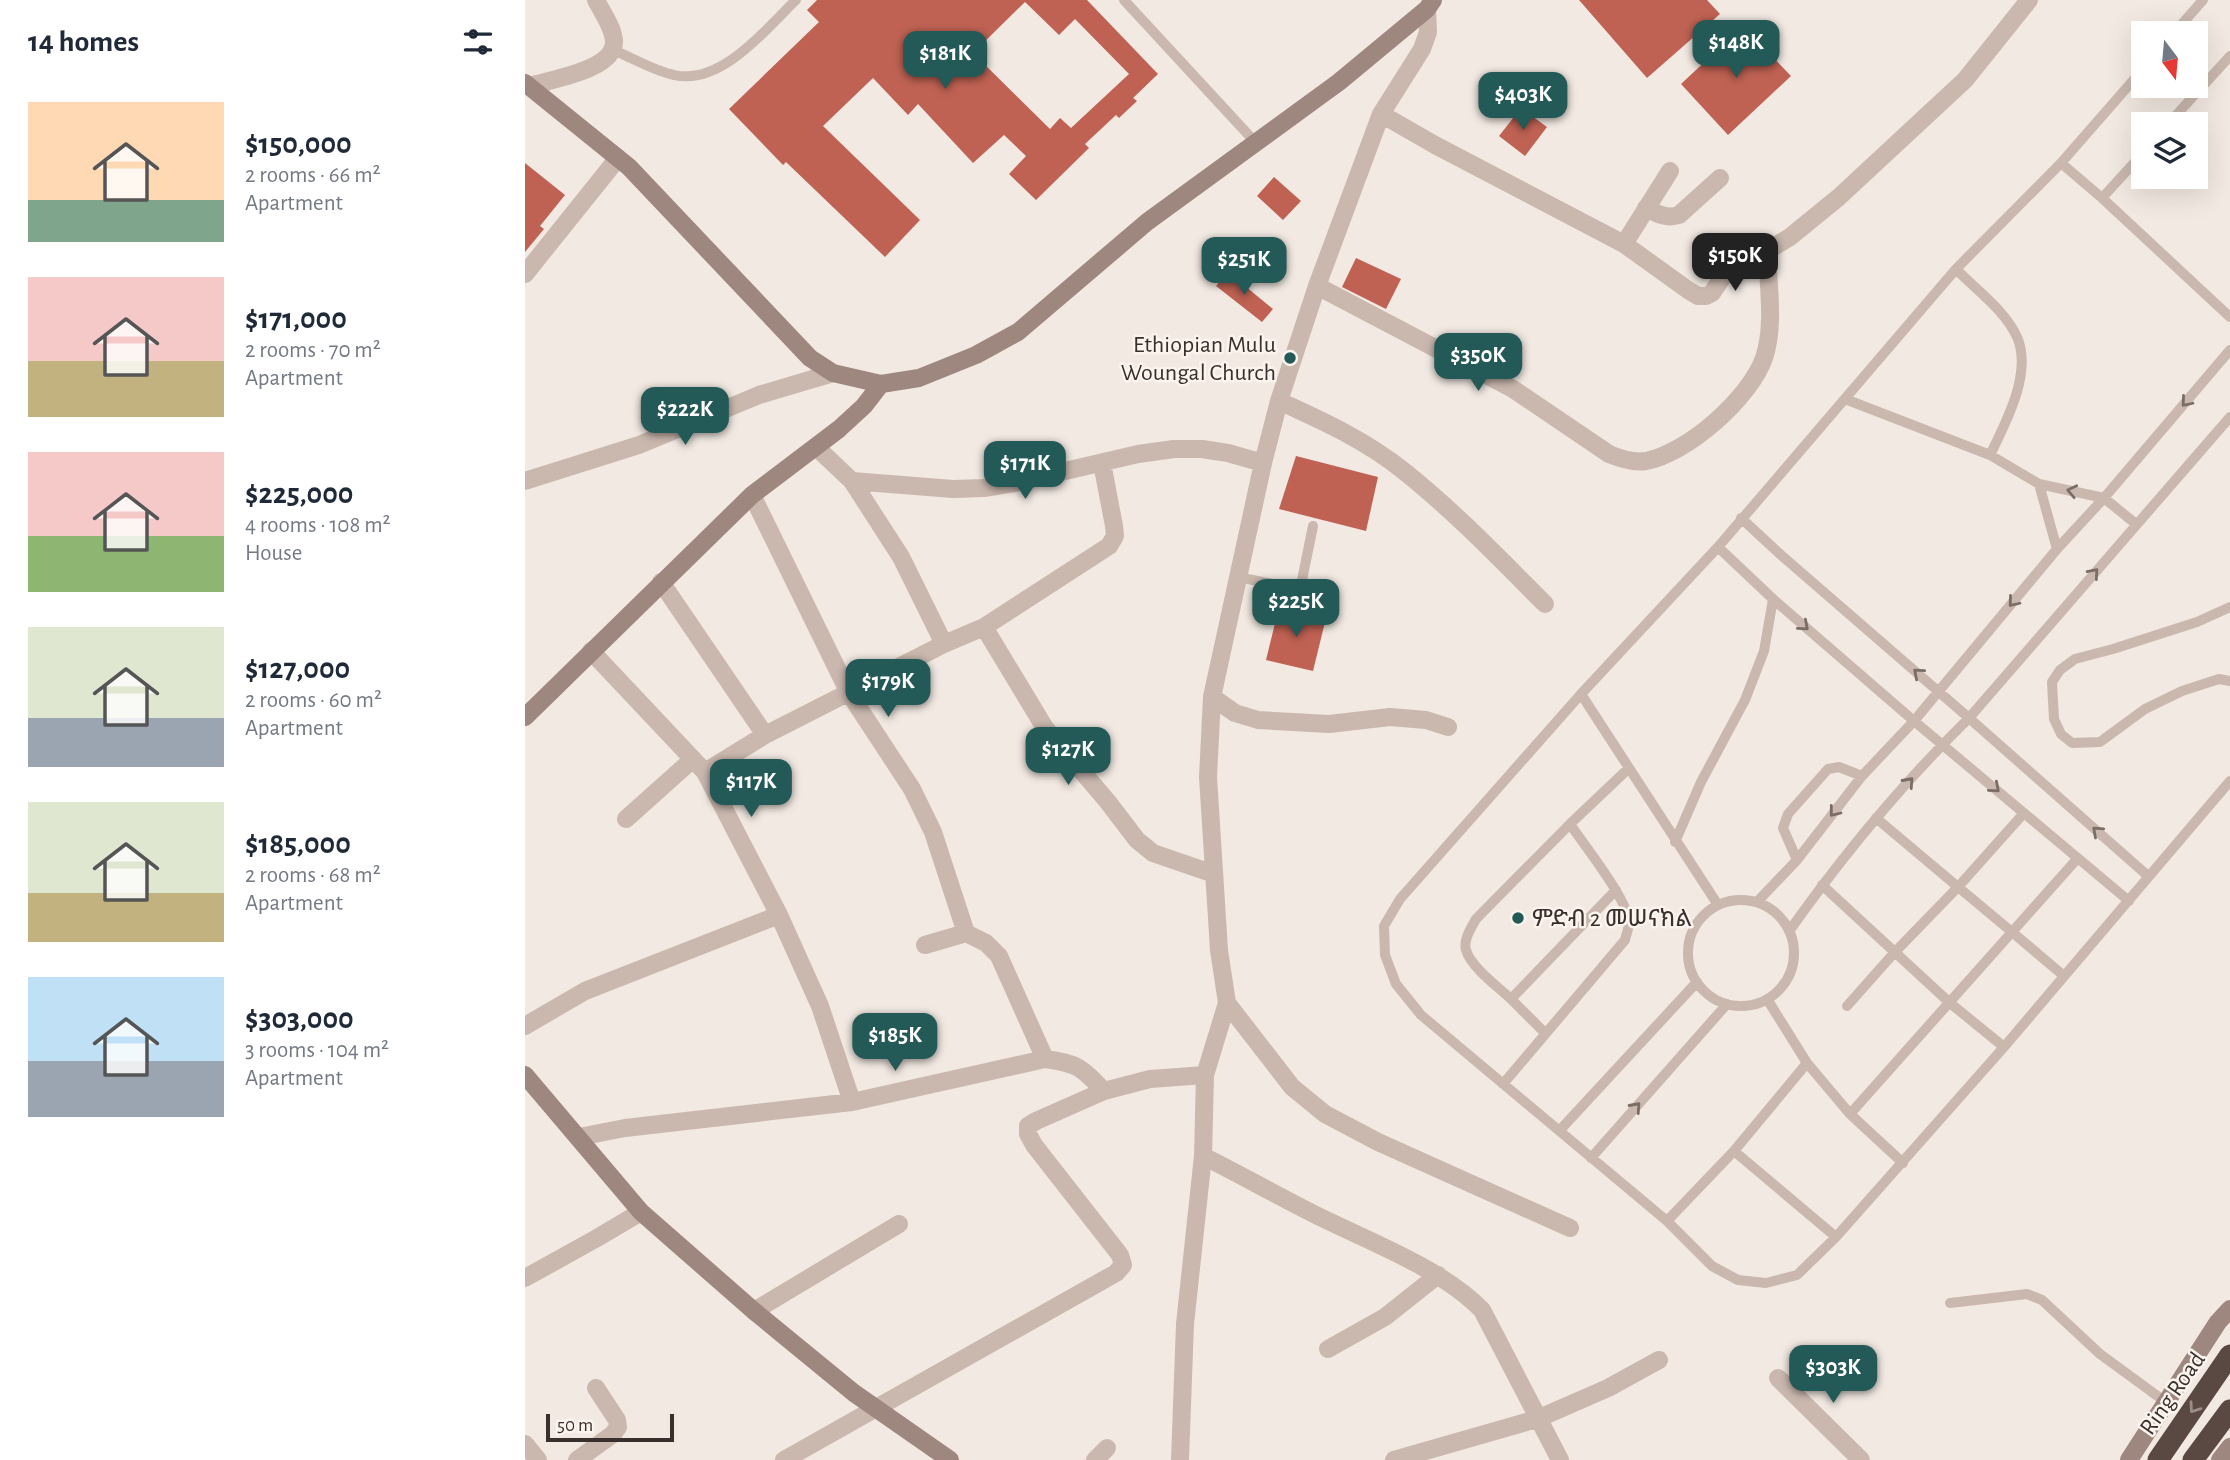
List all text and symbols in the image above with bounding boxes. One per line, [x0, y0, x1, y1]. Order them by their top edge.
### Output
pin: $148K [1687, 20, 1785, 80]
north arrow [2131, 21, 2209, 98]
map controls [2131, 21, 2208, 189]
icon: filters [459, 23, 497, 61]
text: 14 homes [28, 27, 139, 57]
text: $148K [1709, 31, 1763, 54]
pin: $181K [896, 32, 994, 91]
text: $181K [919, 42, 971, 65]
pin: $403K [1474, 72, 1572, 132]
text: $403K [1494, 83, 1552, 106]
button: layers [2131, 112, 2208, 189]
text: $150,000 [245, 129, 352, 159]
icon: home [84, 130, 168, 214]
text: 2 rooms · 66 m² [245, 164, 381, 187]
text: Apartment [245, 192, 343, 215]
pin: $150K [1686, 233, 1784, 293]
pin: $251K [1195, 238, 1293, 297]
text: $150K [1708, 244, 1762, 267]
text: $251K [1218, 248, 1270, 271]
text: $171,000 [245, 304, 347, 334]
icon: home [84, 305, 168, 389]
place label: Ethiopian Mulu Woungal Church [1121, 333, 1276, 385]
pin: $350K [1429, 334, 1527, 393]
text: 2 rooms · 70 m² [245, 339, 381, 362]
text: $350K [1450, 344, 1506, 367]
marker: Ethiopian Mulu Woungal Church [1282, 350, 1298, 366]
text: Apartment [245, 367, 343, 390]
pin: $222K [636, 388, 734, 447]
one-way arrow [2182, 394, 2194, 407]
text: $222K [657, 398, 713, 421]
pin: $171K [976, 442, 1074, 501]
text: $171K [1000, 452, 1050, 475]
text: $225,000 [245, 479, 353, 509]
icon: home [84, 480, 168, 564]
one-way arrow [2066, 485, 2078, 499]
text: 4 rooms · 108 m² [245, 514, 391, 537]
text: House [245, 542, 302, 565]
one-way arrow [2086, 569, 2098, 582]
pin: $225K [1247, 580, 1345, 639]
text: $225K [1268, 590, 1324, 613]
one-way arrow [2009, 594, 2022, 606]
one-way arrow [1796, 618, 1809, 630]
text: $127,000 [245, 654, 350, 684]
icon: home [84, 655, 168, 739]
pin: $179K [839, 660, 937, 719]
one-way arrow [1913, 669, 1926, 681]
text: $179K [861, 670, 915, 693]
text: 2 rooms · 60 m² [245, 689, 382, 712]
text: Apartment [245, 717, 343, 740]
pin: $127K [1019, 728, 1117, 787]
text: $127K [1042, 738, 1094, 761]
pin: $117K [702, 760, 800, 819]
text: $117K [726, 770, 776, 793]
one-way arrow [1901, 777, 1913, 790]
one-way arrow [1986, 780, 1999, 792]
one-way arrow [1829, 804, 1842, 817]
one-way arrow [2092, 827, 2105, 839]
text: $185,000 [245, 829, 351, 859]
icon: home [84, 830, 168, 914]
text: 2 rooms · 68 m² [245, 864, 381, 887]
text: Apartment [245, 892, 343, 915]
place label: ምድብ 2 መሠናክል [1532, 907, 1692, 931]
marker: ምድብ 2 መሠናክል [1510, 910, 1526, 926]
text: $303,000 [245, 1004, 354, 1034]
icon: home [84, 1005, 168, 1089]
pin: $185K [846, 1014, 944, 1073]
text: $185K [868, 1024, 922, 1047]
text: 3 rooms · 104 m² [245, 1039, 389, 1062]
text: Apartment [245, 1067, 343, 1090]
one-way arrow [1628, 1102, 1640, 1115]
pin: $303K [1784, 1346, 1882, 1405]
street label: Ring Road [2136, 1348, 2210, 1439]
text: $303K [1805, 1356, 1861, 1379]
one-way arrow [2190, 1400, 2202, 1413]
scale bar [546, 1411, 674, 1443]
text: 50 m [557, 1416, 593, 1435]

